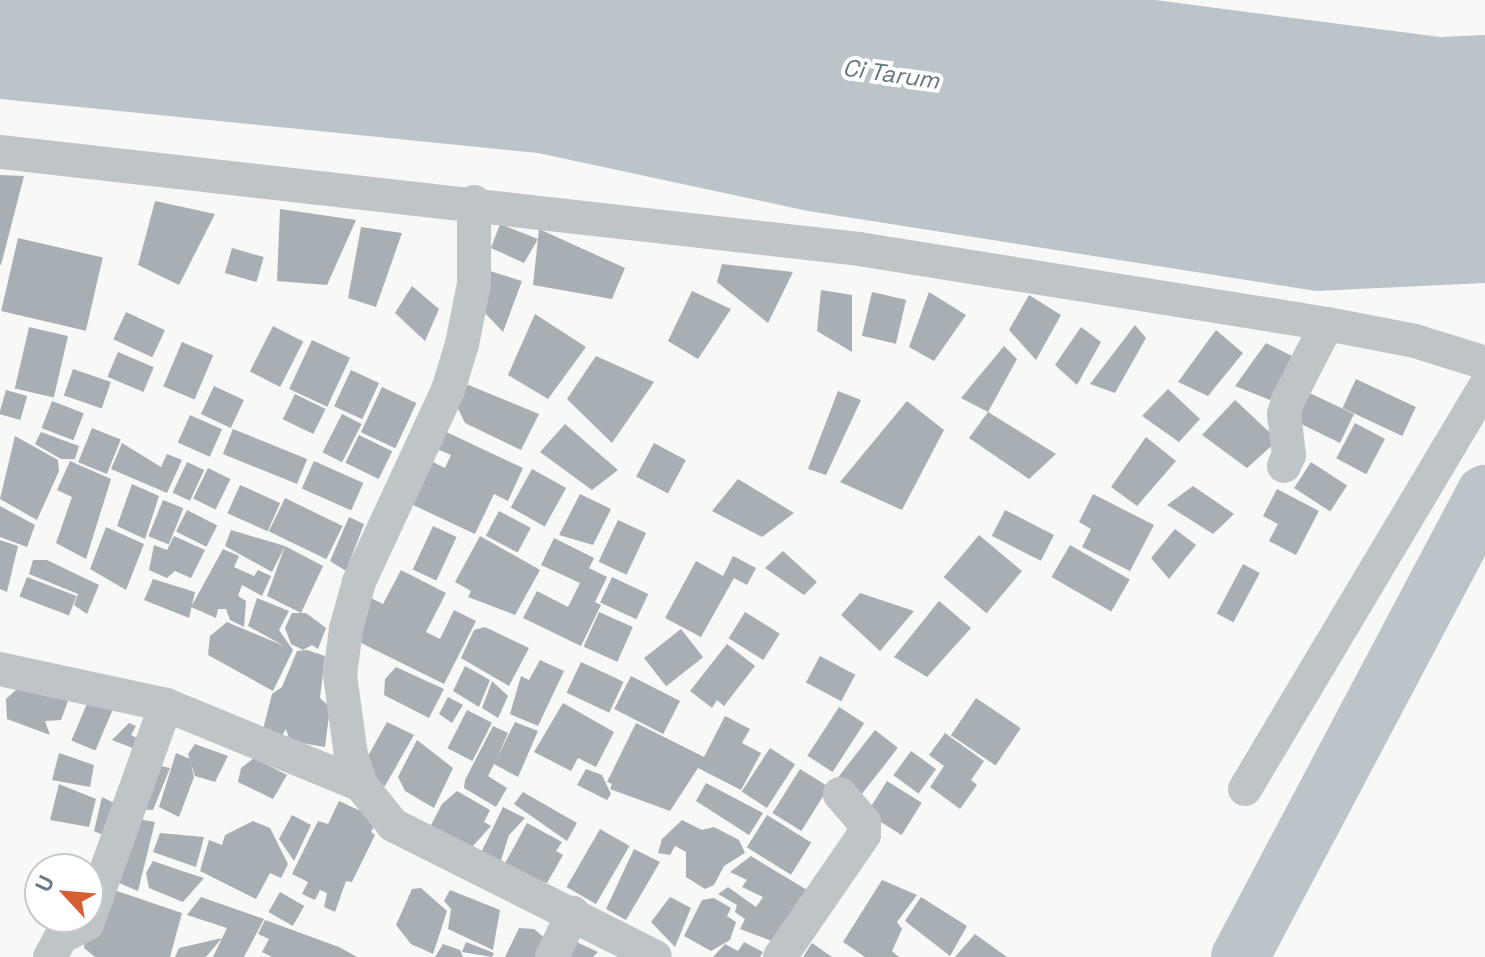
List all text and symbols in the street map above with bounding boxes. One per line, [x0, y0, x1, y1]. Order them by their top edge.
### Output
water label: Ci Tarum [841, 53, 941, 95]
north arrow [24, 853, 104, 933]
text: U [28, 871, 60, 896]

